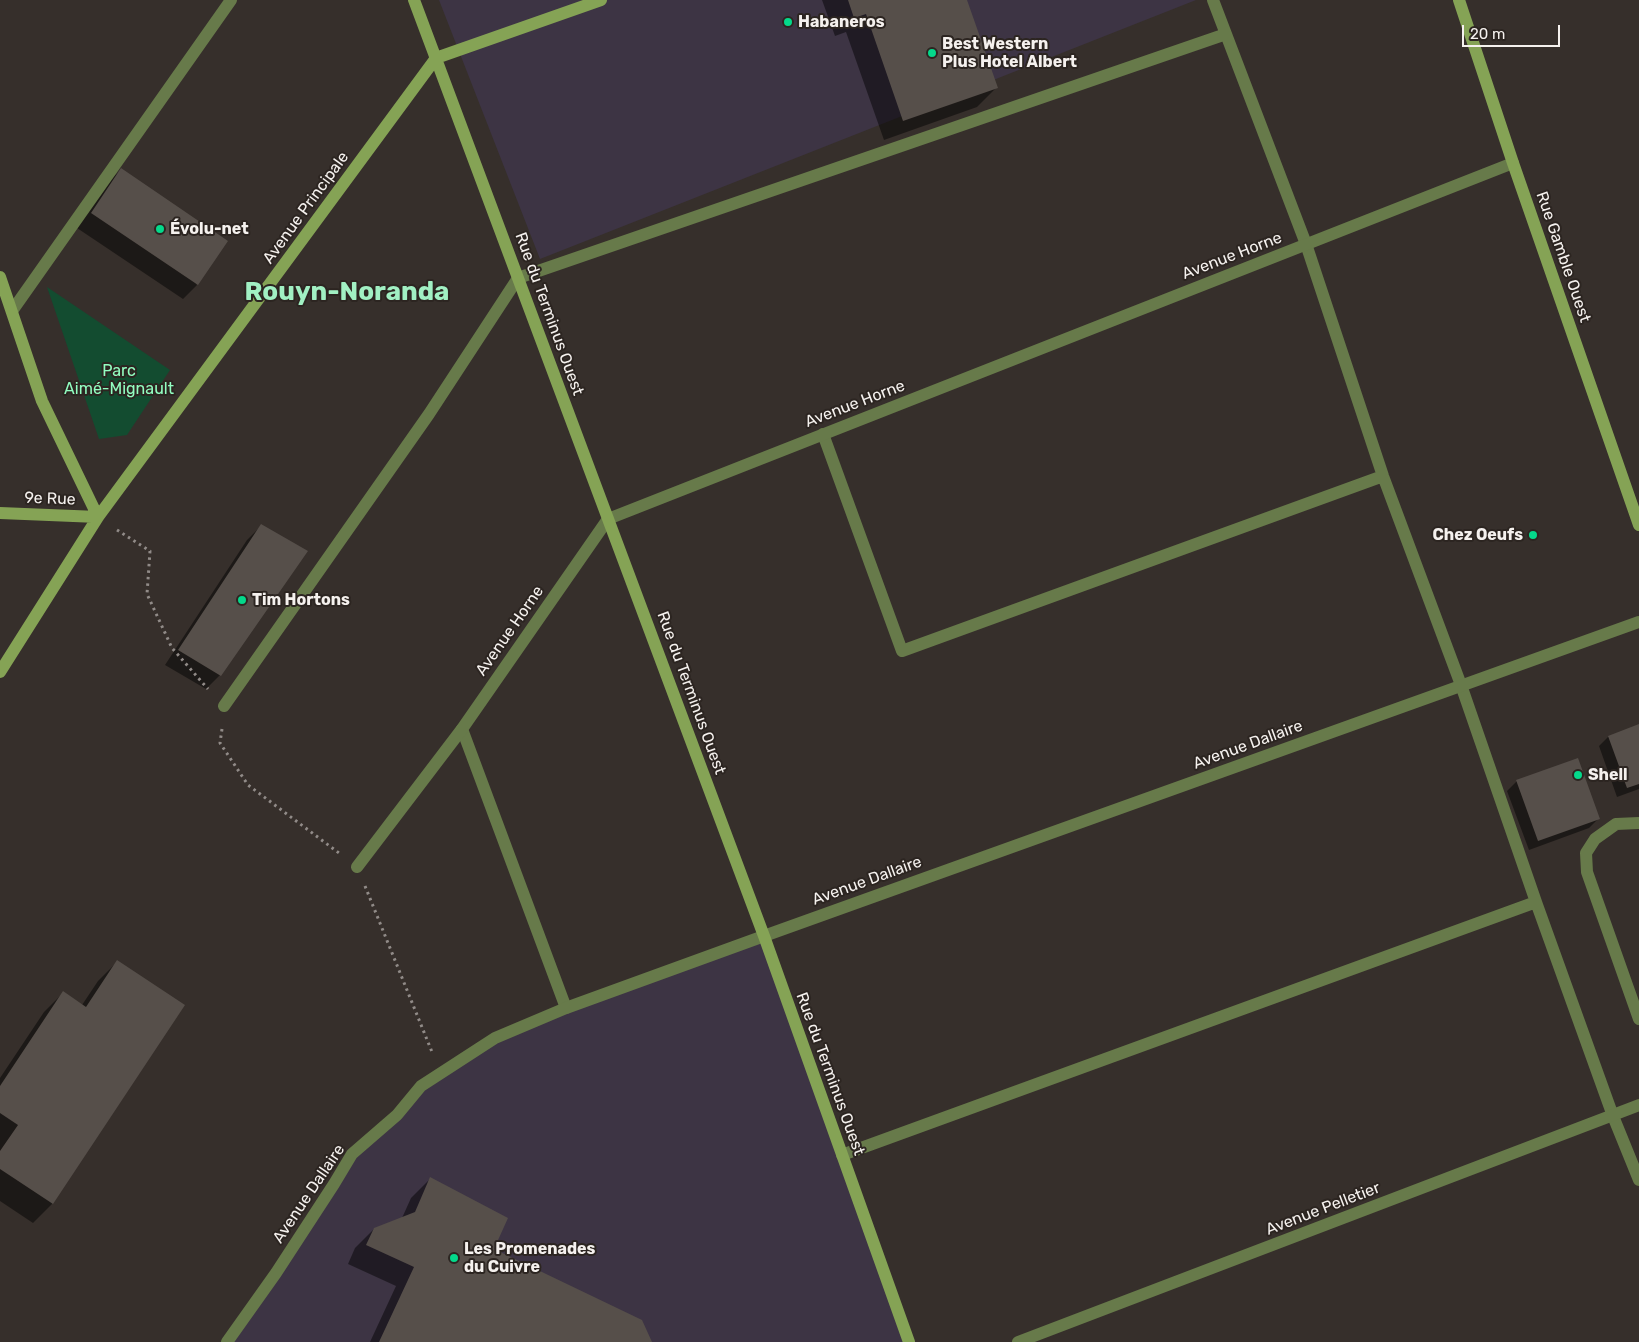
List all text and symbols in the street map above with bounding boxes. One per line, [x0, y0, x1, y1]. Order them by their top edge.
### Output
place label: Habaneros [798, 12, 885, 32]
scale bar [1464, 15, 1562, 47]
marker: Habaneros [782, 16, 794, 28]
text: 20 m [1470, 25, 1505, 43]
place label: Best Western Plus Hotel Albert [942, 34, 1077, 72]
marker: Best Western Plus Hotel Albert [926, 47, 938, 59]
street label: Avenue Principale [259, 148, 353, 268]
street label: Rue Gamble Ouest [1532, 189, 1594, 325]
place label: Évolu-net [170, 219, 249, 239]
marker: Évolu-net [154, 223, 166, 235]
street label: Avenue Horne [1179, 228, 1285, 284]
street label: Rue du Terminus Ouest [511, 230, 587, 398]
district label: Rouyn-Noranda [245, 276, 449, 308]
park label: Parc Aimé-Mignault [64, 361, 174, 399]
street label: Avenue Horne [802, 376, 908, 432]
street label: 9e Rue [24, 489, 76, 509]
place label: Chez Oeufs [1433, 525, 1523, 545]
marker: Chez Oeufs [1527, 529, 1539, 541]
street label: Avenue Horne [472, 582, 548, 680]
place label: Tim Hortons [252, 590, 350, 610]
marker: Tim Hortons [236, 594, 248, 606]
street label: Rue du Terminus Ouest [653, 609, 729, 777]
street label: Avenue Dallaire [1191, 716, 1305, 774]
place label: Shell [1588, 765, 1628, 785]
marker: Shell [1572, 769, 1584, 781]
street label: Avenue Dallaire [810, 852, 924, 910]
street label: Rue du Terminus Ouest [792, 990, 868, 1158]
street label: Avenue Dallaire [269, 1141, 349, 1247]
street label: Avenue Pelletier [1263, 1178, 1383, 1240]
place label: Les Promenades du Cuivre [464, 1239, 595, 1277]
marker: Les Promenades du Cuivre [448, 1252, 460, 1264]

